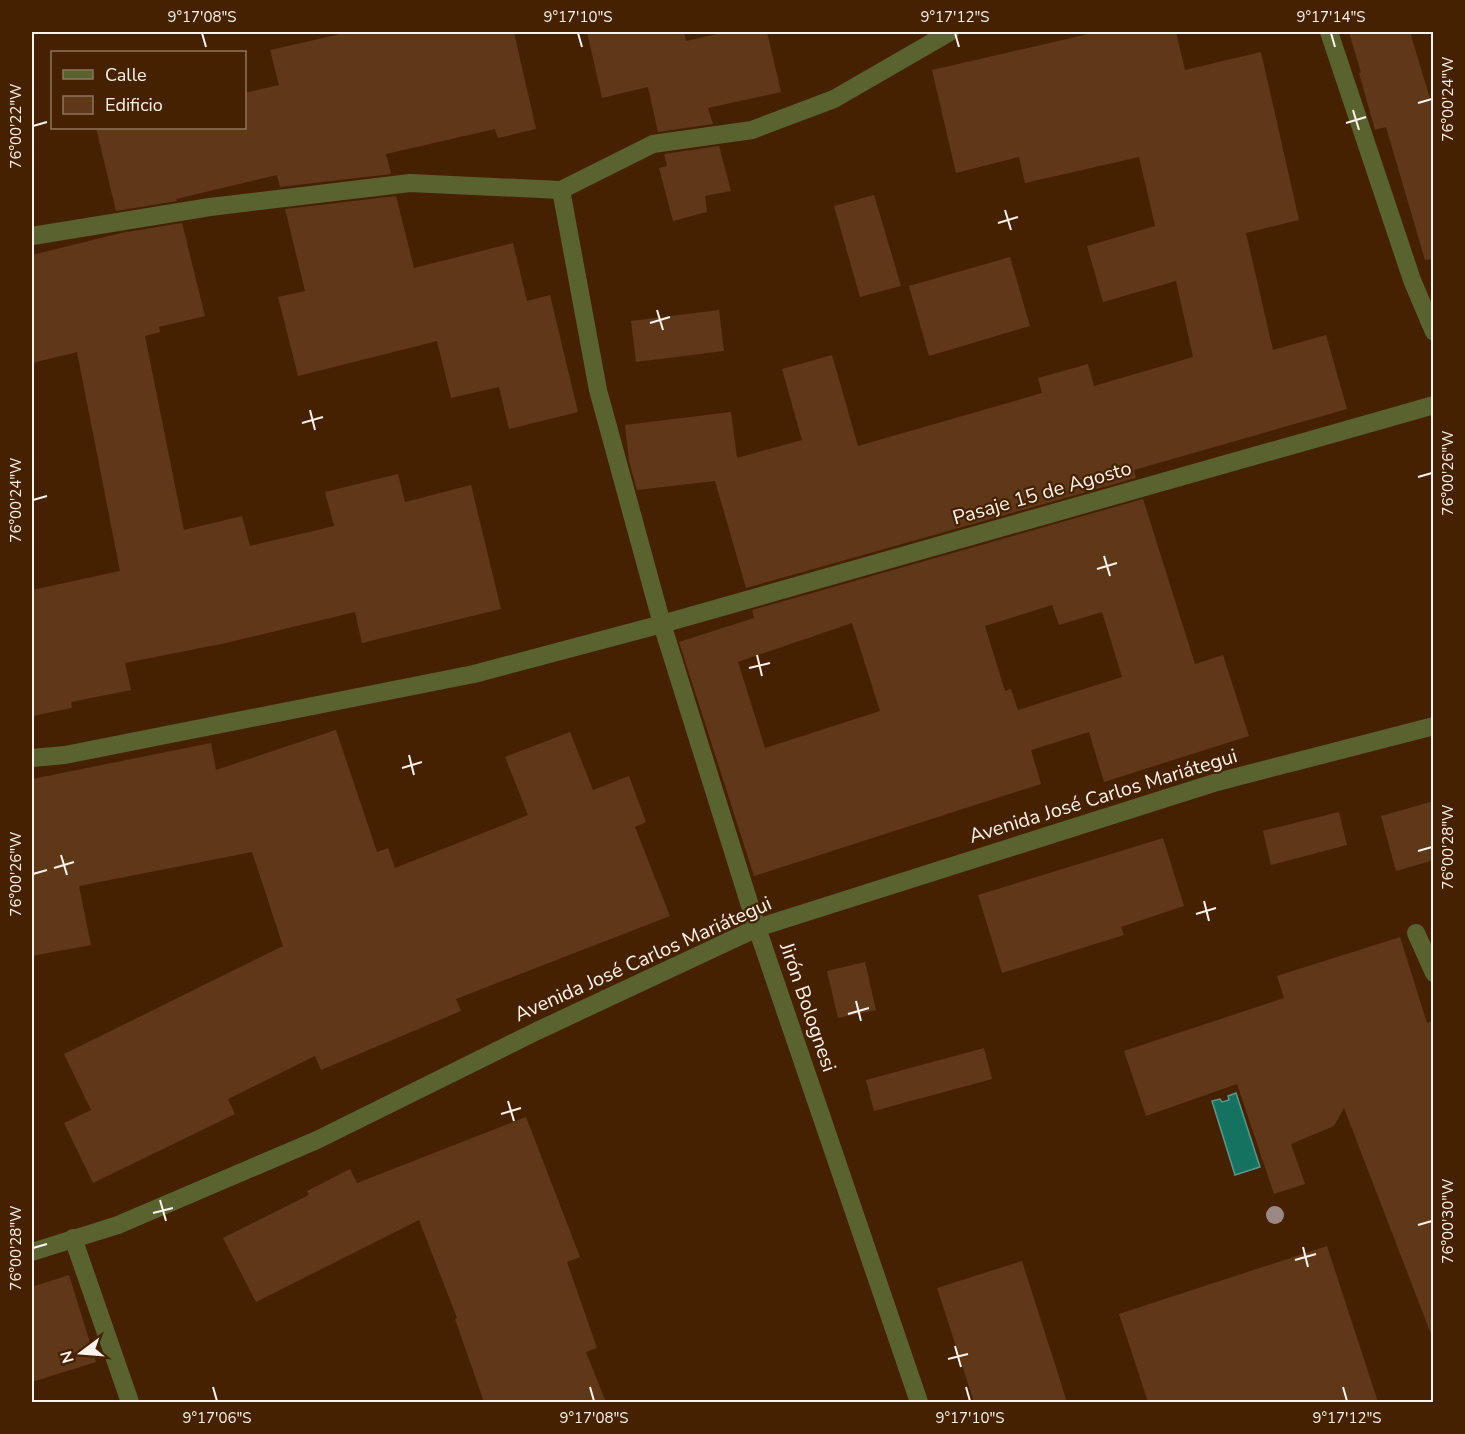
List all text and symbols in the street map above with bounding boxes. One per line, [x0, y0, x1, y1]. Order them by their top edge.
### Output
text: 9°17'08"S [168, 7, 236, 27]
text: 9°17'10"S [544, 7, 612, 27]
text: 9°17'12"S [921, 7, 989, 27]
text: 9°17'14"S [1297, 7, 1365, 27]
legend [51, 51, 246, 129]
text: 76°00'24"W [1438, 56, 1458, 142]
text: Calle [105, 63, 147, 87]
text: 76°00'22"W [6, 83, 26, 169]
text: Edificio [105, 93, 163, 117]
text: 76°00'26"W [1438, 430, 1458, 516]
street label: Pasaje 15 de Agosto [949, 455, 1135, 531]
text: 76°00'24"W [6, 457, 26, 543]
street label: Avenida José Carlos Mariátegui [966, 742, 1240, 850]
text: 76°00'28"W [1438, 804, 1458, 890]
text: 76°00'26"W [6, 831, 26, 917]
street label: Avenida José Carlos Mariátegui [510, 890, 776, 1028]
street label: Jirón Bolognesi [773, 938, 843, 1075]
text: 76°00'30"W [1438, 1178, 1458, 1264]
text: 76°00'28"W [6, 1205, 26, 1291]
north arrow [51, 1323, 111, 1383]
text: N [55, 1348, 80, 1366]
text: 9°17'06"S [183, 1408, 251, 1428]
text: 9°17'08"S [560, 1408, 628, 1428]
text: 9°17'10"S [936, 1408, 1004, 1428]
text: 9°17'12"S [1313, 1408, 1381, 1428]

